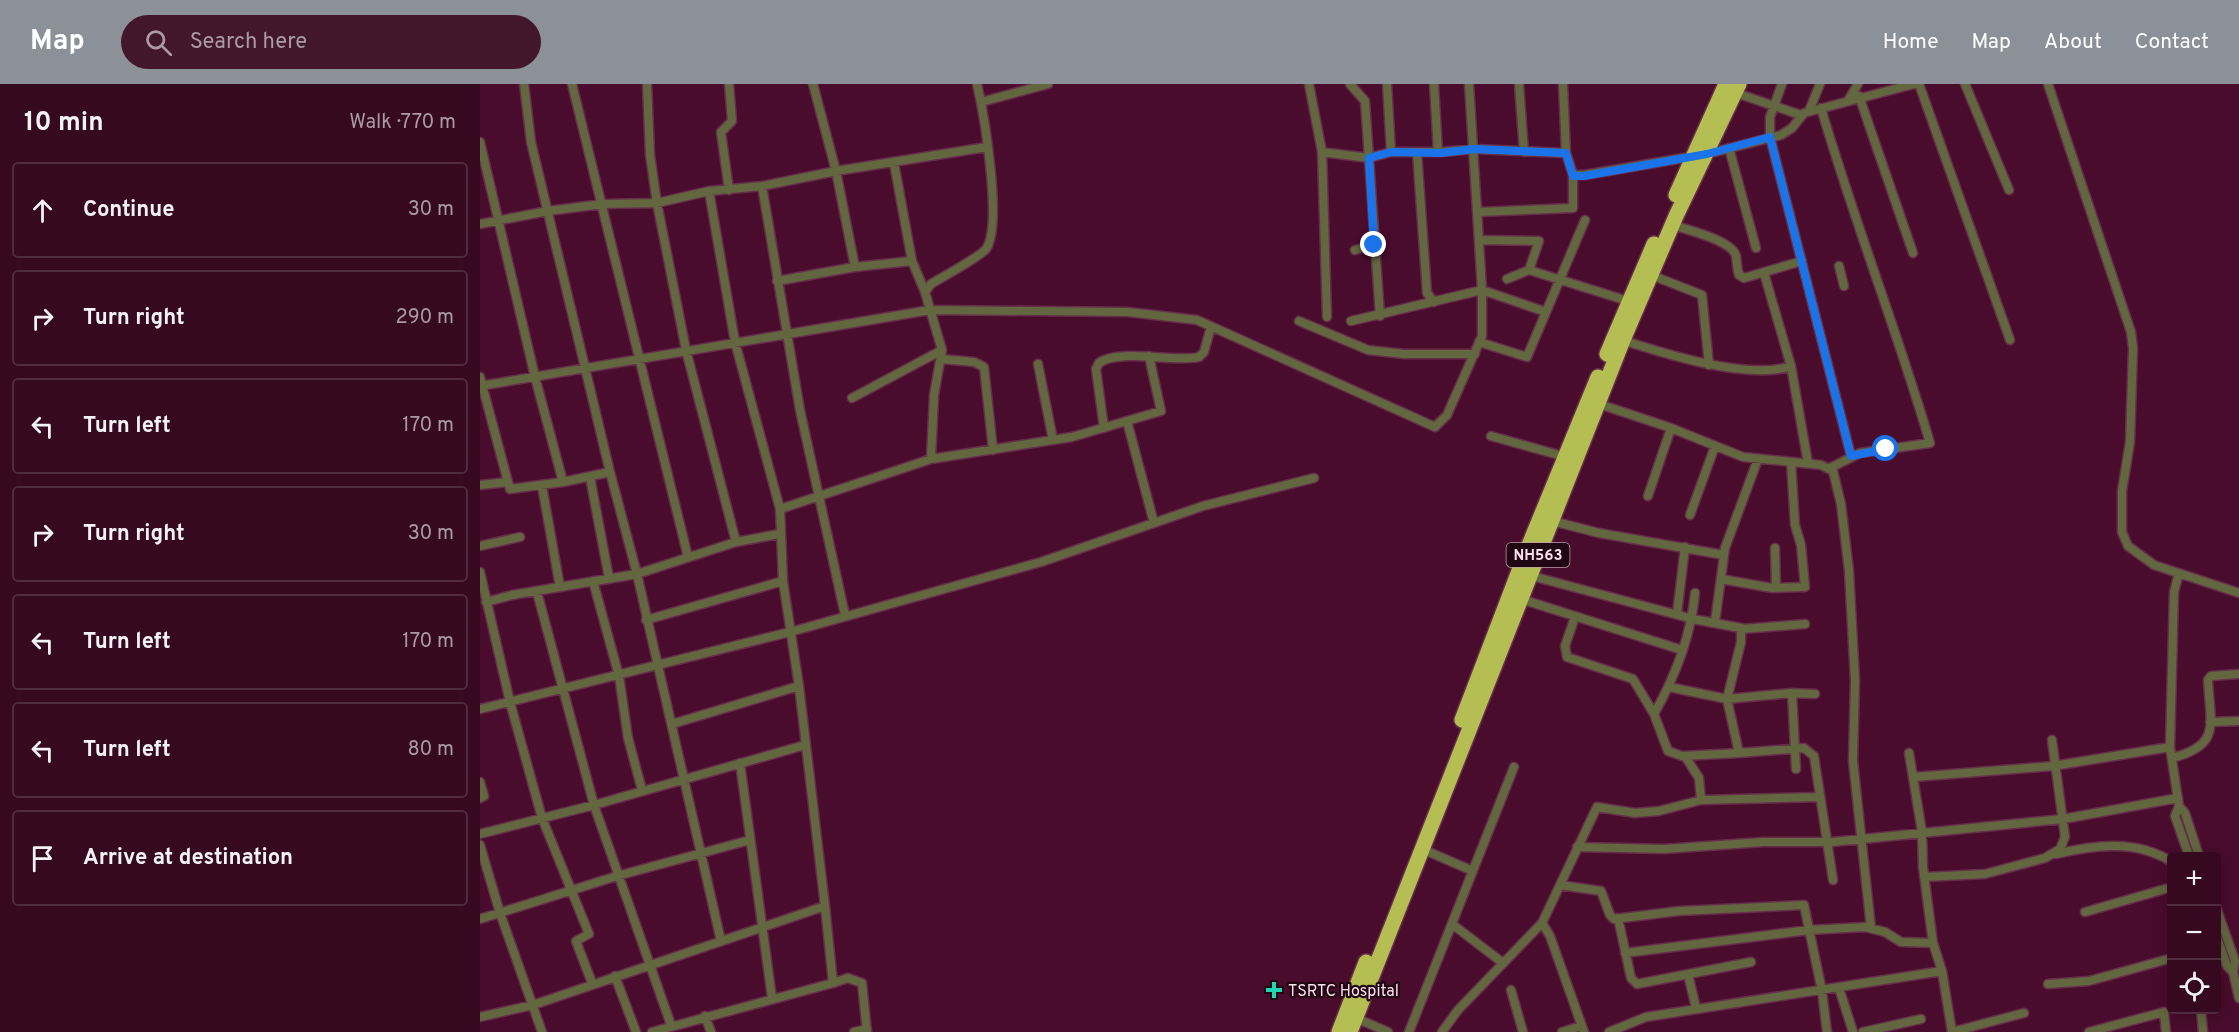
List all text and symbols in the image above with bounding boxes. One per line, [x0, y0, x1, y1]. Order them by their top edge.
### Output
search box [121, 15, 541, 69]
text: Map [30, 24, 85, 60]
icon: search [142, 26, 175, 59]
text: Search here [190, 29, 307, 56]
text: Home [1883, 29, 1939, 56]
text: Map [1972, 29, 2011, 56]
text: About [2044, 29, 2102, 56]
text: Contact [2135, 29, 2209, 56]
text: 10 min [24, 107, 104, 140]
text: Walk · 770 m [349, 110, 456, 136]
icon: ahead [26, 194, 59, 227]
text: Continue [83, 197, 174, 224]
text: 30 m [408, 197, 454, 223]
route end [1360, 231, 1386, 257]
icon: right [26, 302, 59, 335]
text: Turn right [83, 305, 185, 332]
text: 290 m [396, 305, 454, 331]
icon: left [26, 410, 59, 443]
text: Turn left [83, 413, 171, 440]
text: 170 m [402, 413, 454, 439]
route start [1872, 435, 1898, 461]
icon: right [26, 518, 59, 551]
text: Turn right [83, 521, 185, 548]
text: 30 m [408, 521, 454, 547]
road number: NH563 [1506, 543, 1570, 567]
icon: left [26, 626, 59, 659]
text: Turn left [83, 629, 171, 656]
text: 170 m [402, 629, 454, 655]
icon: left [26, 734, 59, 767]
text: Turn left [83, 737, 171, 764]
text: 80 m [408, 737, 454, 763]
icon: arrive [26, 842, 59, 875]
text: Arrive at destination [83, 845, 293, 872]
map controls [2167, 852, 2221, 1014]
button: + [2167, 852, 2221, 906]
button: − [2167, 906, 2221, 960]
button: locate [2167, 960, 2221, 1014]
marker: TSRTC Hospital [1265, 981, 1283, 999]
place label: TSRTC Hospital [1288, 982, 1399, 1002]

